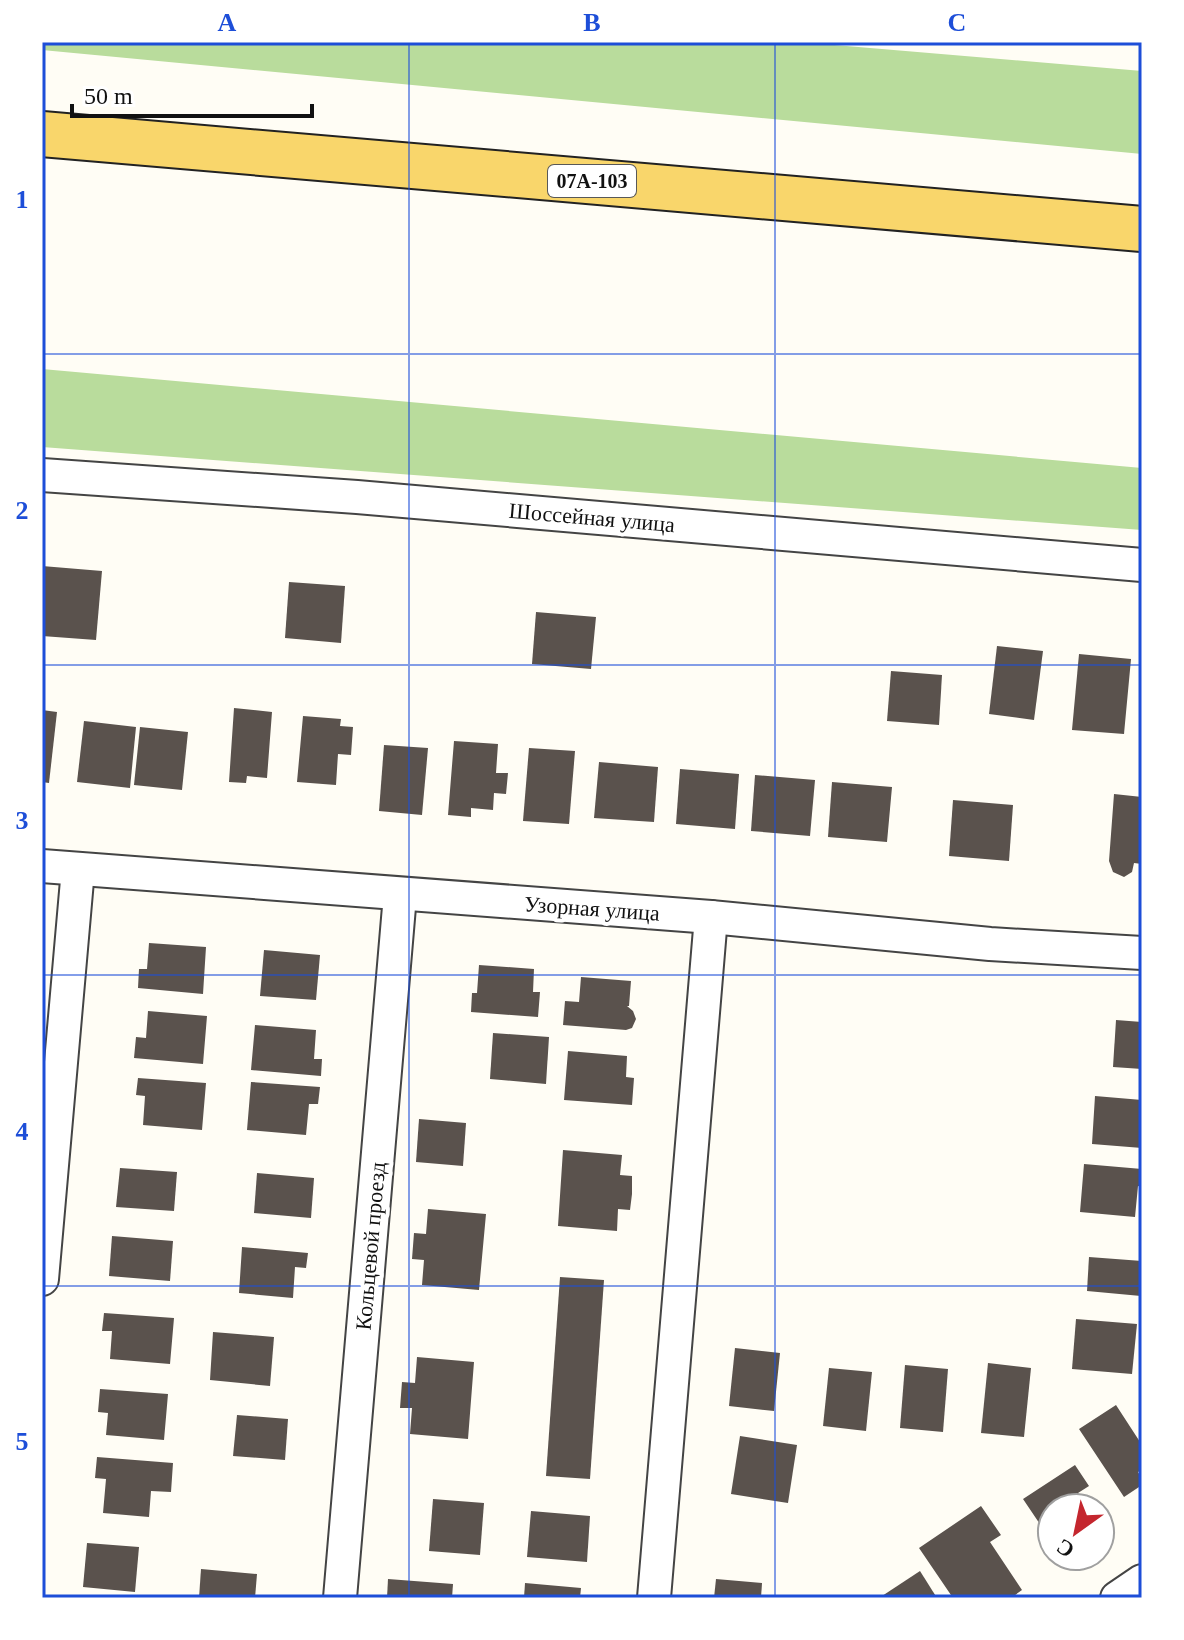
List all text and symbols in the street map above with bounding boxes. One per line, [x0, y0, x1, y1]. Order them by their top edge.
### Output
text: A [218, 8, 237, 37]
text: B [583, 8, 601, 37]
text: C [948, 8, 966, 37]
scale bar [72, 68, 312, 118]
text: 50 m [84, 83, 133, 109]
road number: 07А-103 [548, 165, 636, 197]
text: 1 [16, 185, 29, 214]
text: 2 [16, 496, 29, 525]
street label: Шоссейная улица [508, 498, 676, 537]
text: 3 [16, 806, 29, 835]
street label: Узорная улица [523, 891, 661, 926]
text: 4 [16, 1117, 29, 1146]
street label: Кольцевой проезд [351, 1161, 390, 1331]
text: 5 [16, 1427, 29, 1456]
north arrow [1036, 1492, 1116, 1572]
text: С [1052, 1534, 1079, 1563]

